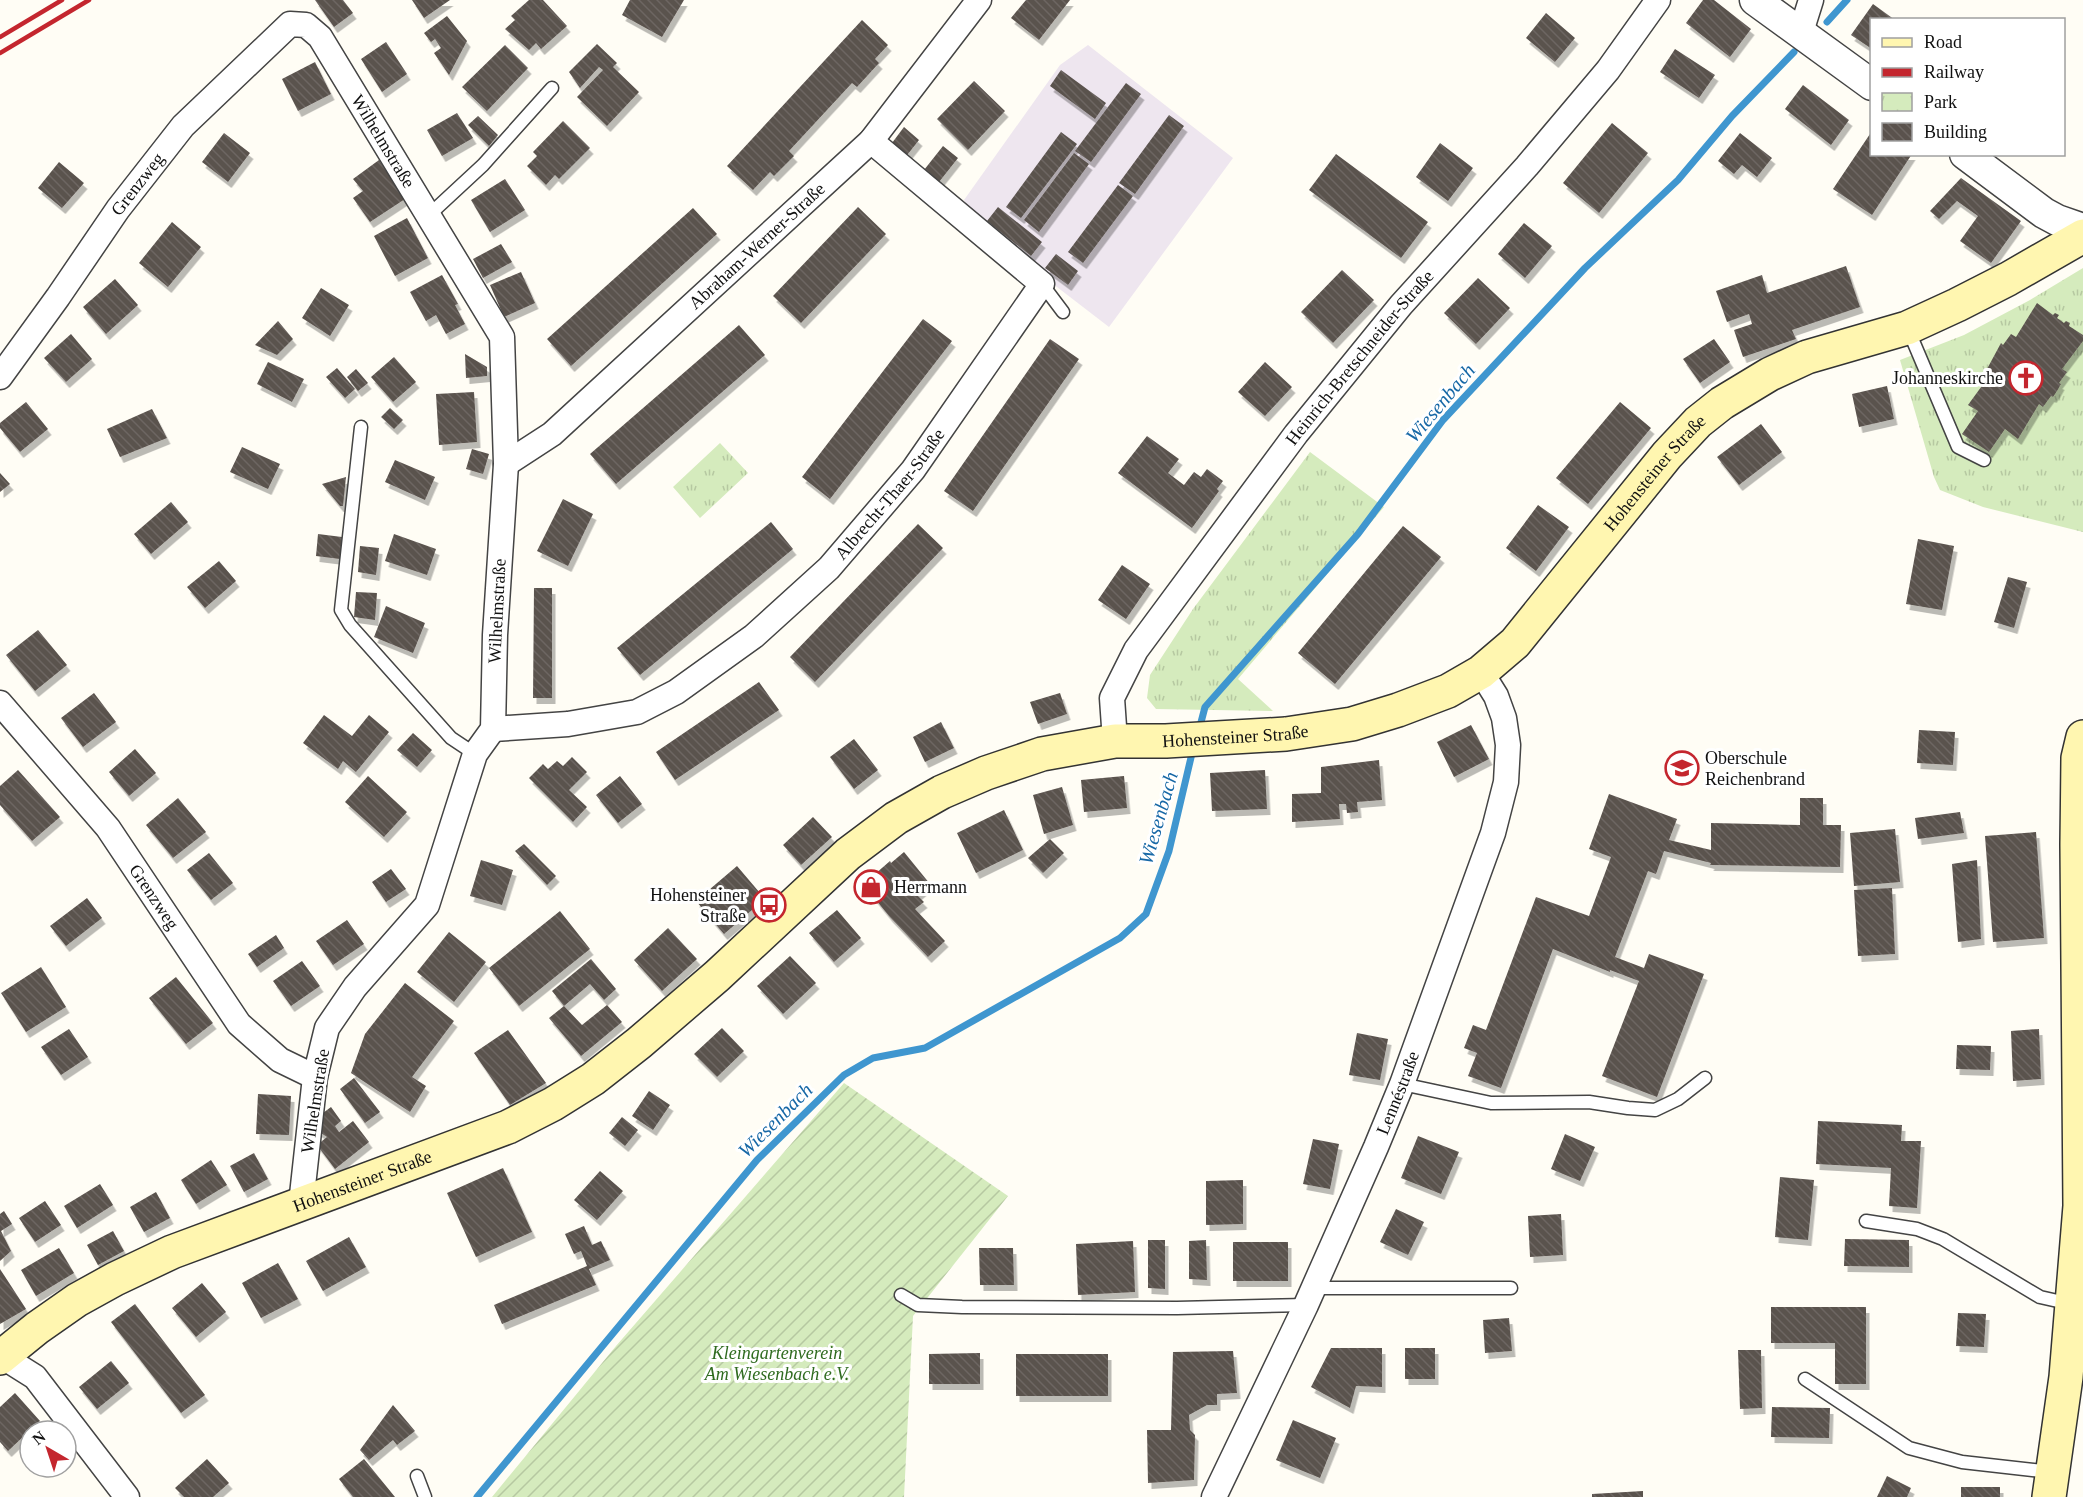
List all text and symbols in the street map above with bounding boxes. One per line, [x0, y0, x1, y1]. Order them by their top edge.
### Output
legend [1870, 18, 2065, 156]
text: Road [1924, 32, 1962, 52]
text: Railway [1924, 62, 1984, 82]
street label: Wilhelmstraße [347, 91, 419, 192]
text: Park [1924, 92, 1957, 112]
text: Building [1924, 122, 1987, 142]
street label: Grenzweg [107, 149, 168, 219]
street label: Abraham-Werner-Straße [685, 179, 829, 313]
street label: Heinrich-Bretschneider-Straße [1281, 266, 1438, 449]
water label: Wiesenbach [1401, 359, 1479, 447]
church icon: Johanneskirche [2008, 360, 2044, 396]
place label: Johanneskirche [1892, 368, 2003, 388]
street label: Hohensteiner Straße [1600, 410, 1709, 535]
street label: Albrecht-Thaer-Straße [831, 425, 949, 564]
street label: Wilhelmstraße [484, 558, 510, 664]
street label: Hohensteiner Straße [1162, 721, 1310, 751]
place label: Oberschule Reichenbrand [1705, 748, 1805, 789]
school or university icon: Oberschule Reichenbrand [1664, 750, 1700, 786]
water label: Wiesenbach [1134, 769, 1182, 867]
street label: Grenzweg [125, 861, 183, 933]
shop icon: Herrmann [853, 869, 889, 905]
place label: Herrmann [894, 877, 967, 897]
place label: Hohensteiner Straße [650, 885, 746, 926]
bus stop icon: Hohensteiner Straße [751, 887, 787, 923]
street label: Wilhelmstraße [297, 1047, 333, 1155]
street label: Lennéstraße [1372, 1048, 1423, 1138]
water label: Wiesenbach [733, 1078, 817, 1162]
street label: Hohensteiner Straße [290, 1146, 434, 1216]
park label: Kleingartenverein Am Wiesenbach e.V. [704, 1343, 849, 1384]
north arrow [18, 1419, 78, 1479]
text: N [29, 1427, 49, 1448]

